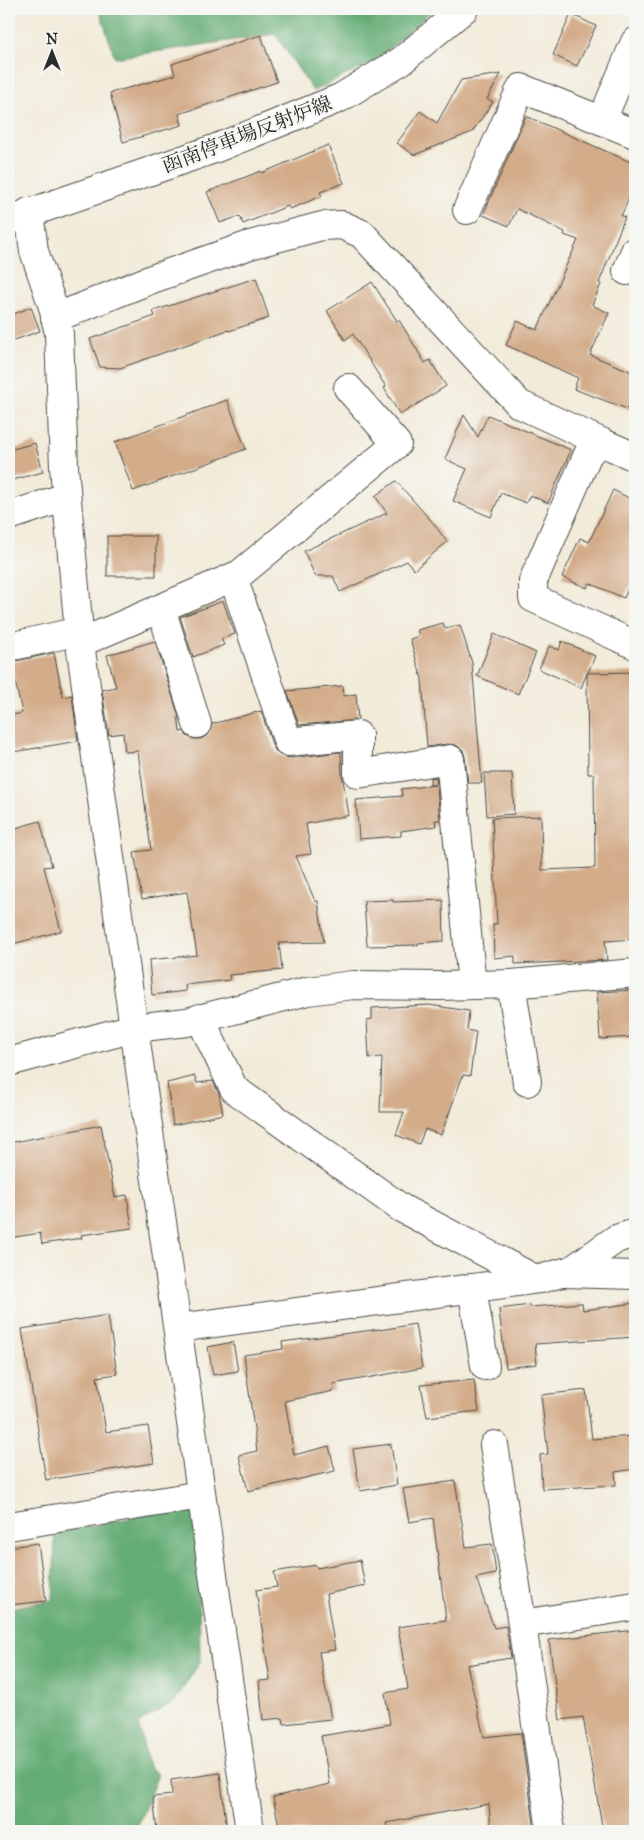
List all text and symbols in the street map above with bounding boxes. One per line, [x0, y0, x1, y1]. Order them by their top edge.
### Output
north arrow [28, 28, 78, 78]
text: N [46, 31, 58, 48]
street label: 函南停車場反射炉線 [159, 91, 335, 177]

